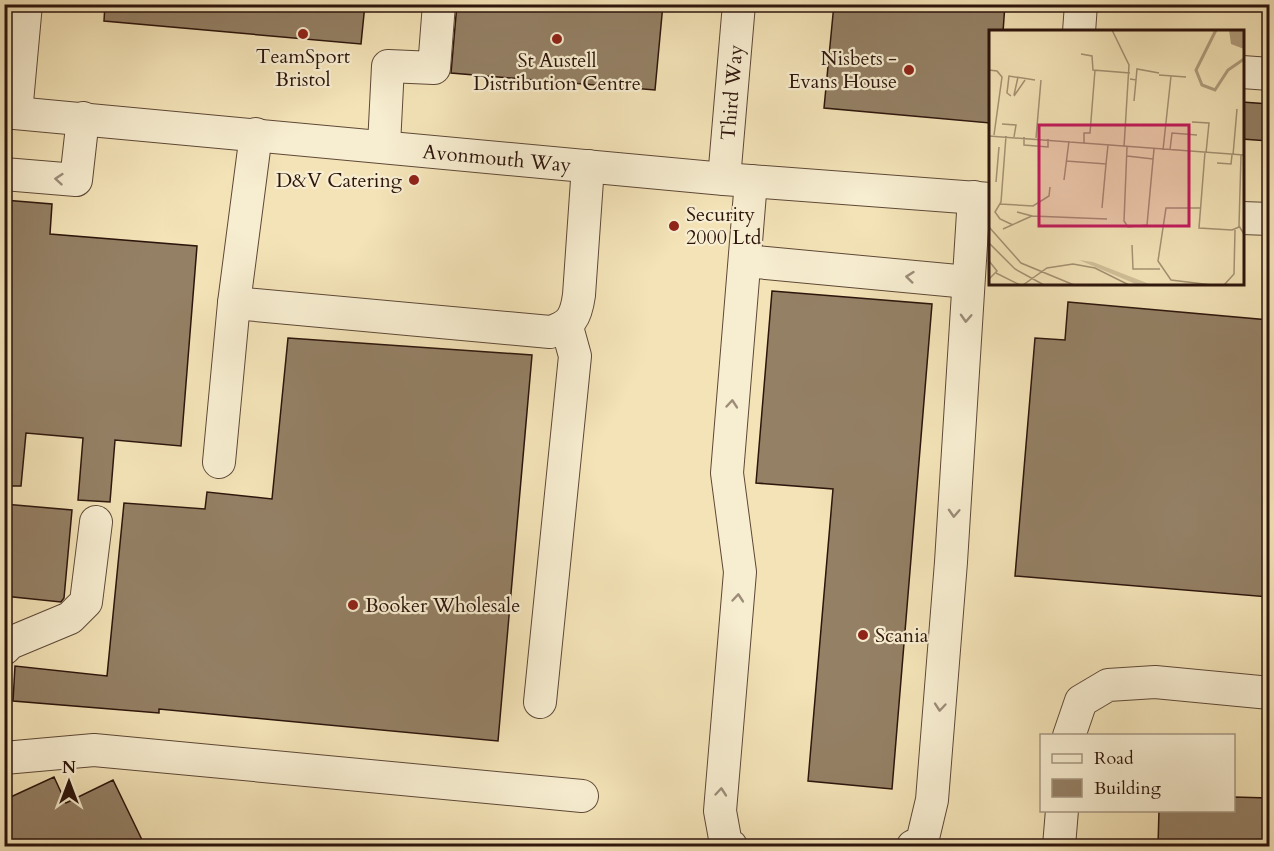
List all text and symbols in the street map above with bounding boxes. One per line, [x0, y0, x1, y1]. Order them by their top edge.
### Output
marker: TeamSport Bristol [296, 27, 310, 41]
inset map [989, 30, 1244, 285]
marker: St Austell Distribution Centre [550, 32, 564, 46]
place label: TeamSport Bristol [256, 43, 351, 93]
street label: Third Way [714, 43, 750, 141]
place label: Nisbets - Evans House [788, 45, 897, 95]
place label: St Austell Distribution Centre [473, 47, 641, 97]
marker: Nisbets - Evans House [902, 63, 916, 77]
street label: Avonmouth Way [421, 138, 573, 179]
place label: D&V Catering [276, 167, 403, 194]
one-way arrow [55, 173, 64, 186]
marker: D&V Catering [407, 173, 421, 187]
place label: Security 2000 Ltd [686, 201, 762, 251]
marker: Security 2000 Ltd [667, 219, 681, 233]
one-way arrow [906, 271, 915, 284]
one-way arrow [960, 314, 973, 323]
one-way arrow [725, 399, 738, 408]
one-way arrow [948, 508, 961, 517]
place label: Booker Wholesale [365, 592, 520, 619]
one-way arrow [731, 593, 744, 602]
marker: Booker Wholesale [346, 598, 360, 612]
place label: Scania [875, 622, 929, 649]
marker: Scania [856, 628, 870, 642]
one-way arrow [933, 703, 946, 712]
legend [1040, 734, 1235, 812]
text: Road [1094, 746, 1134, 771]
north arrow [39, 752, 99, 812]
text: N [62, 757, 76, 779]
text: Building [1094, 776, 1162, 801]
one-way arrow [714, 787, 727, 797]

